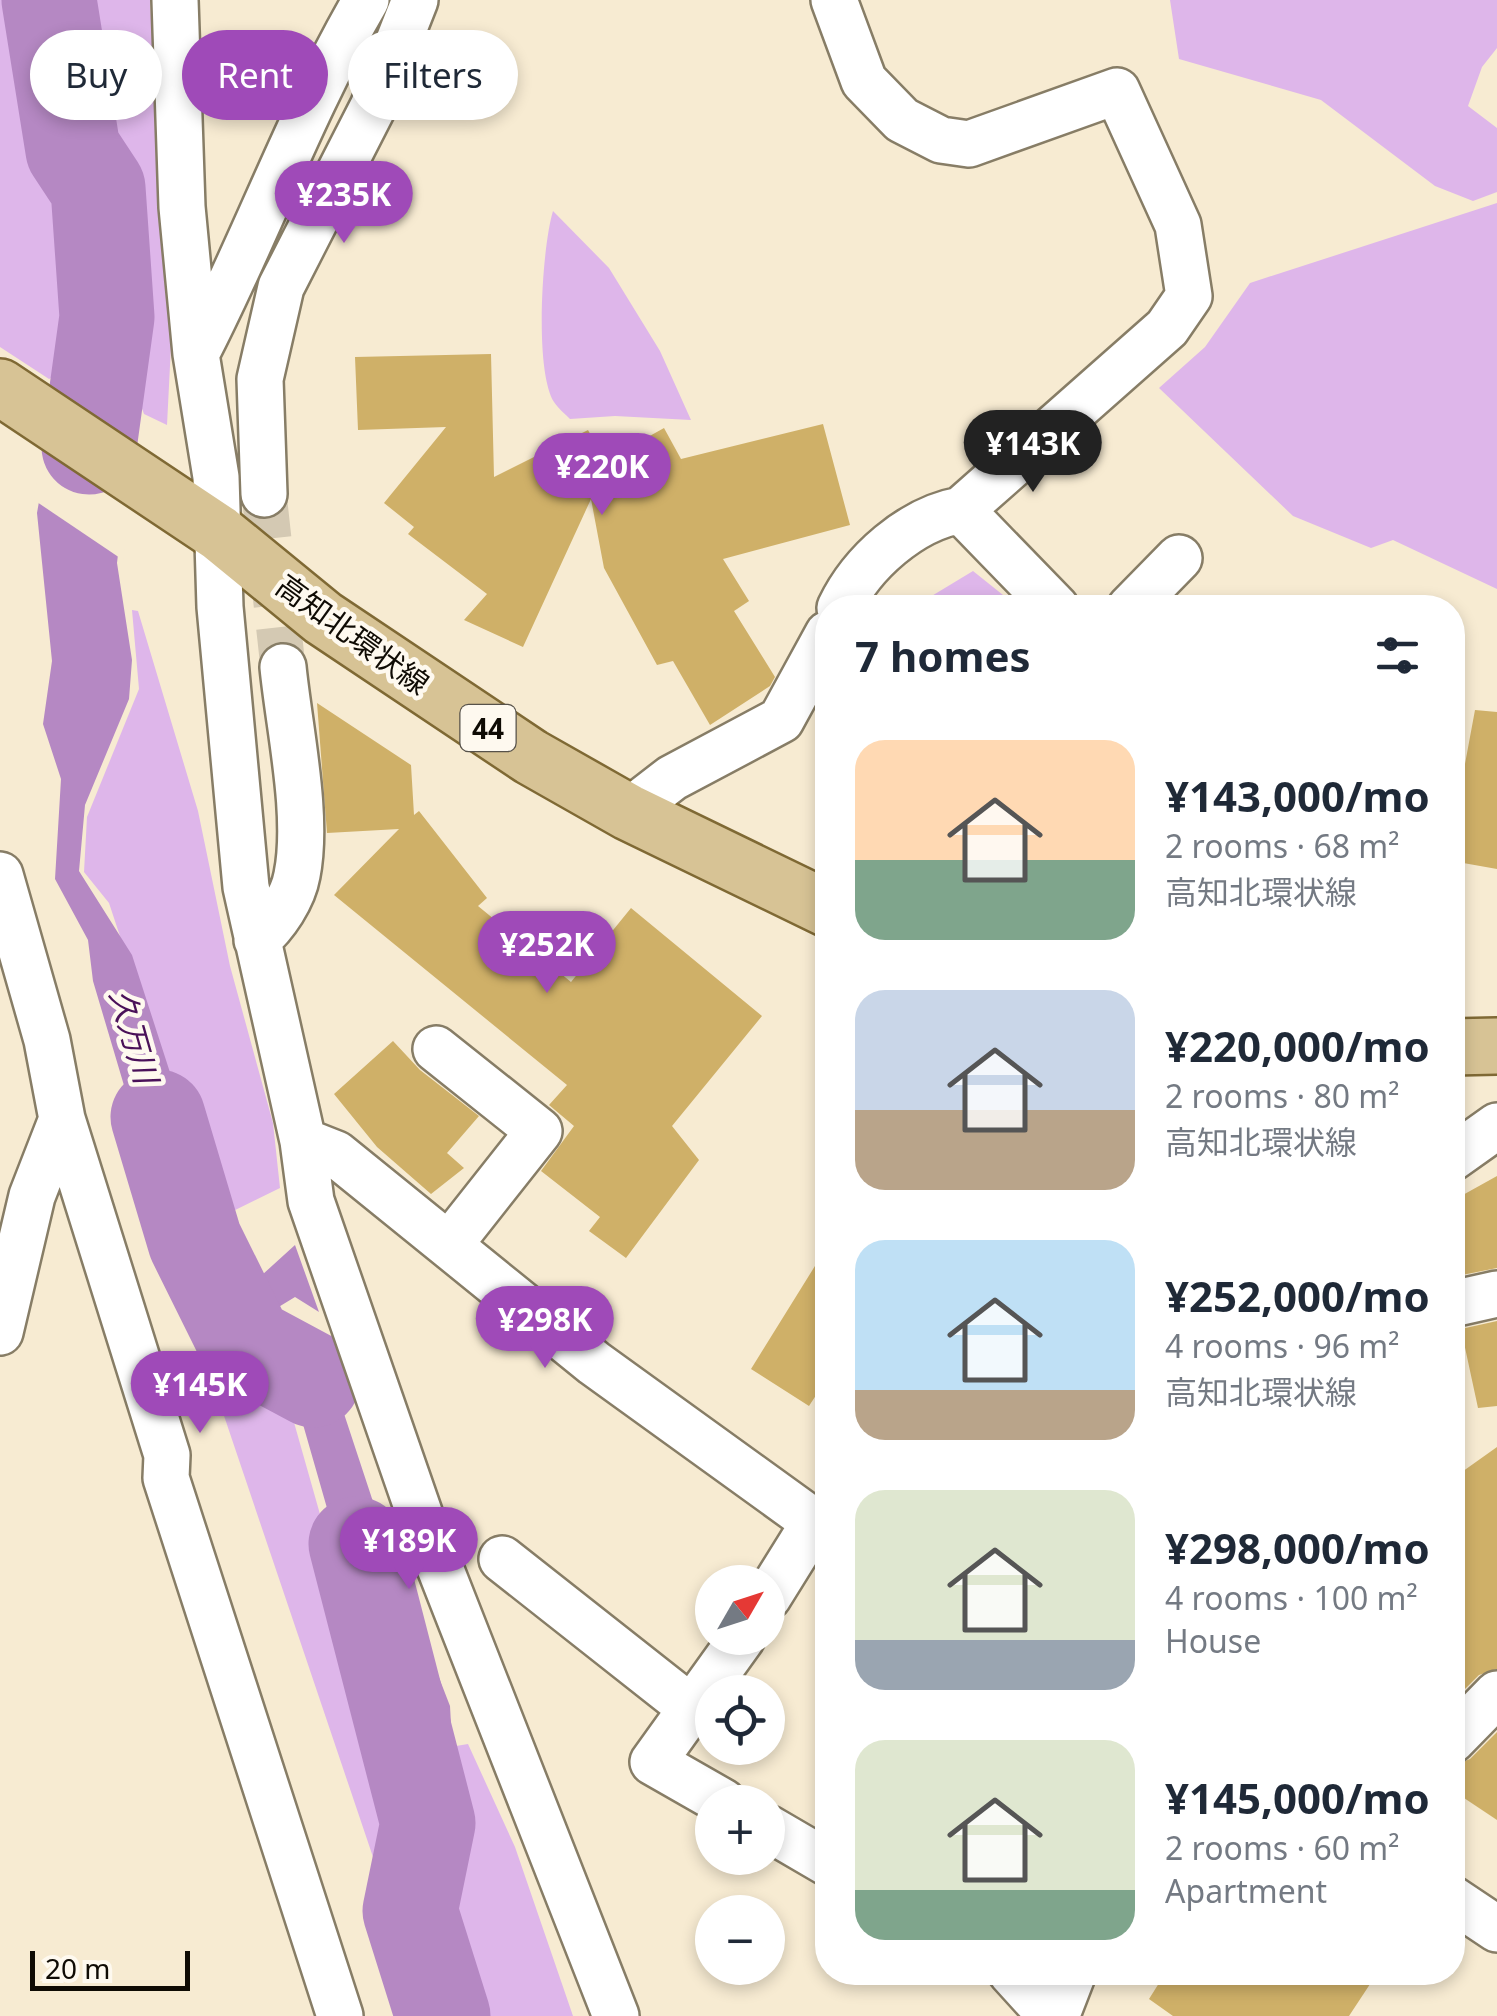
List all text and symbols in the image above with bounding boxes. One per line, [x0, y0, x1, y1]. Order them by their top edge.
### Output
chip: Buy [30, 30, 162, 120]
chip: Rent [182, 30, 328, 120]
chip: Filters [348, 30, 518, 120]
pin: ¥235K [274, 161, 414, 246]
text: ¥235K [297, 172, 391, 215]
pin: ¥143K [963, 410, 1103, 495]
text: ¥143K [986, 421, 1080, 464]
pin: ¥220K [532, 433, 672, 518]
text: ¥220K [555, 444, 649, 487]
street label: 高知北環状線 [268, 565, 438, 703]
text: 7 homes [855, 627, 1031, 684]
icon: filters [1370, 628, 1425, 683]
road number: 44 [460, 705, 516, 751]
text: ¥143,000/mo [1165, 767, 1430, 824]
icon: home [935, 780, 1055, 900]
text: 2 rooms · 68 m² [1165, 824, 1399, 867]
text: 高知北環状線 [1165, 870, 1357, 913]
pin: ¥252K [477, 911, 617, 996]
text: ¥252K [500, 922, 594, 965]
water label: 久万川 [101, 984, 170, 1091]
text: ¥220,000/mo [1165, 1017, 1430, 1074]
icon: home [935, 1030, 1055, 1150]
text: 2 rooms · 80 m² [1165, 1074, 1399, 1117]
text: 高知北環状線 [1165, 1120, 1357, 1163]
text: ¥252,000/mo [1165, 1267, 1430, 1324]
icon: home [935, 1280, 1055, 1400]
pin: ¥298K [475, 1286, 615, 1371]
text: ¥298K [498, 1297, 592, 1340]
text: 4 rooms · 96 m² [1165, 1324, 1399, 1367]
pin: ¥145K [130, 1351, 270, 1436]
text: ¥145K [153, 1362, 247, 1405]
text: 高知北環状線 [1165, 1370, 1357, 1413]
pin: ¥189K [339, 1507, 479, 1592]
text: ¥189K [362, 1518, 456, 1561]
text: ¥298,000/mo [1165, 1519, 1430, 1576]
icon: home [935, 1530, 1055, 1650]
north arrow [695, 1565, 785, 1655]
map controls [695, 1565, 785, 1985]
text: 4 rooms · 100 m² [1165, 1576, 1418, 1619]
text: House [1165, 1619, 1261, 1662]
button: locate [695, 1675, 785, 1765]
text: ¥145,000/mo [1165, 1769, 1430, 1826]
icon: home [935, 1780, 1055, 1900]
button: + [695, 1785, 785, 1875]
text: 2 rooms · 60 m² [1165, 1826, 1399, 1869]
text: Apartment [1165, 1869, 1327, 1912]
button: − [695, 1895, 785, 1985]
scale bar [30, 1946, 190, 1990]
text: 20 m [45, 1949, 111, 1987]

